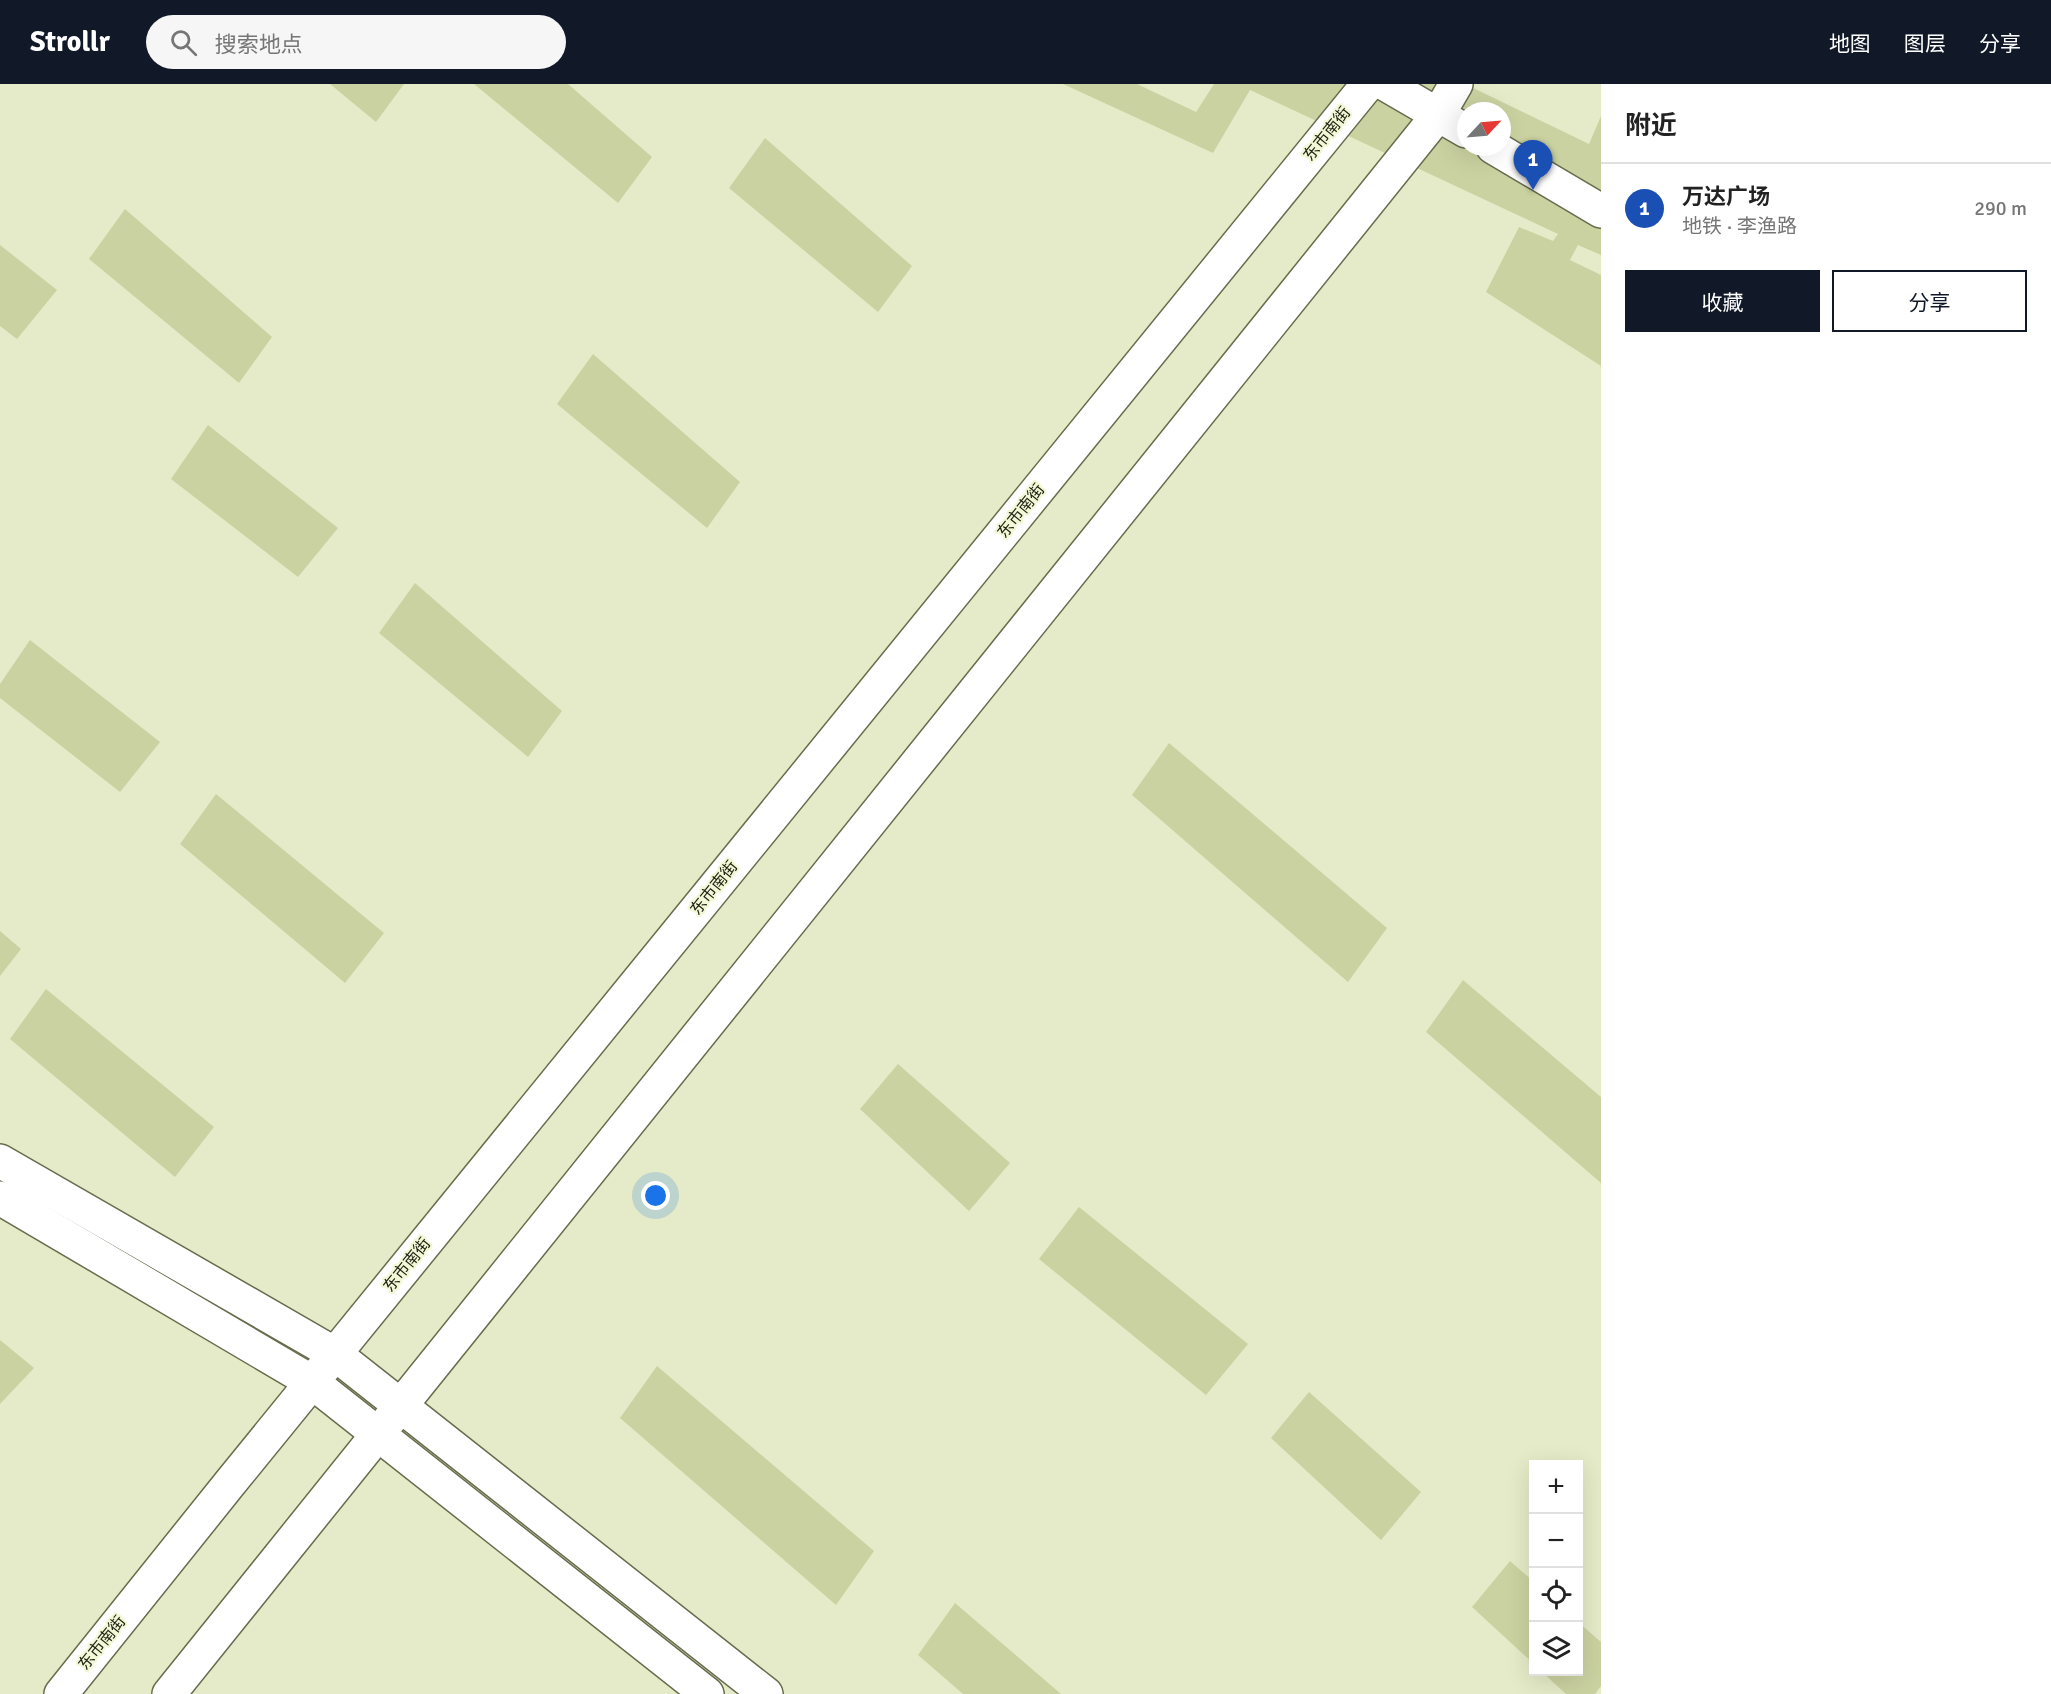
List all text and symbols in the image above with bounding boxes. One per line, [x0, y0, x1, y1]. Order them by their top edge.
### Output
search box [146, 15, 566, 69]
text: Strollr [30, 25, 110, 59]
icon: search [167, 26, 200, 59]
text: 搜索地点 [215, 31, 303, 58]
text: 地图 [1829, 31, 1871, 57]
text: 图层 [1904, 31, 1946, 57]
text: 分享 [1979, 31, 2021, 57]
north arrow [1457, 102, 1511, 156]
street label: 东市南街 [1299, 103, 1355, 165]
text: 附近 [1625, 110, 1677, 142]
pin: 1 [1514, 141, 1552, 190]
text: 万达广场 [1682, 183, 1770, 210]
text: 1 [1639, 196, 1650, 221]
text: 290 m [1974, 196, 2027, 221]
text: 地铁 · 李渔路 [1682, 214, 1797, 239]
button: 收藏 [1625, 270, 1820, 332]
button: 分享 [1832, 270, 2027, 332]
street label: 东市南街 [993, 480, 1049, 542]
street label: 东市南街 [686, 857, 742, 919]
your location [641, 1181, 670, 1210]
street label: 东市南街 [379, 1234, 435, 1296]
map controls [1529, 1460, 1583, 1676]
button: + [1529, 1460, 1583, 1514]
button: − [1529, 1514, 1583, 1568]
button: locate [1529, 1568, 1583, 1622]
street label: 东市南街 [74, 1612, 130, 1674]
button: layers [1529, 1622, 1583, 1676]

